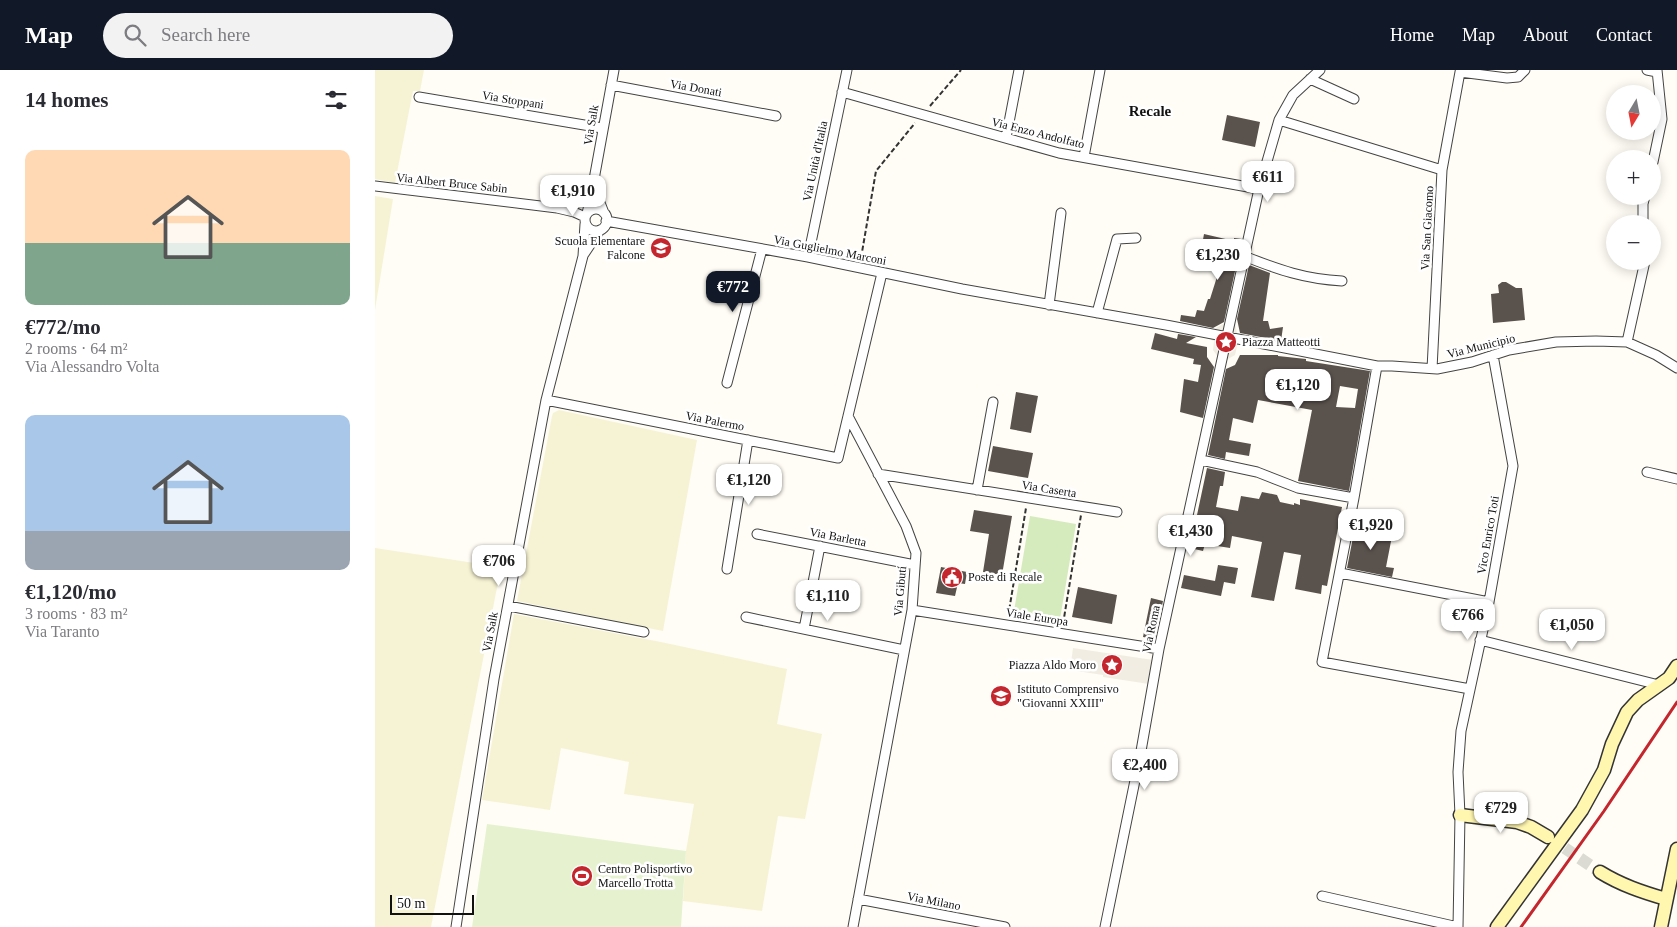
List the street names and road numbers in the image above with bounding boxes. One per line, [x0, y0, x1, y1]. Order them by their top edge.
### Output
street label: Via Donati [669, 77, 724, 100]
street label: Via Stoppani [481, 88, 546, 112]
street label: Via Salk [581, 104, 601, 146]
street label: Via Enzo Andolfato [990, 115, 1086, 151]
street label: Via Unità d'Italia [800, 119, 831, 203]
street label: Via Albert Bruce Sabin [396, 170, 508, 196]
street label: Via San Giacomo [1418, 185, 1436, 271]
street label: Via Guglielmo Marconi [772, 232, 888, 268]
street label: Via Municipio [1446, 331, 1516, 361]
street label: Via Palermo [684, 408, 746, 434]
street label: Via Caserta [1020, 478, 1078, 500]
street label: Vico Enrico Toti [1474, 494, 1502, 575]
street label: Via Barletta [808, 525, 868, 549]
street label: Via Gibuti [891, 565, 909, 617]
street label: Via Roma [1139, 603, 1163, 654]
street label: Viale Europa [1005, 605, 1070, 629]
street label: Via Salk [479, 611, 501, 653]
street label: Via Milano [906, 889, 962, 913]

